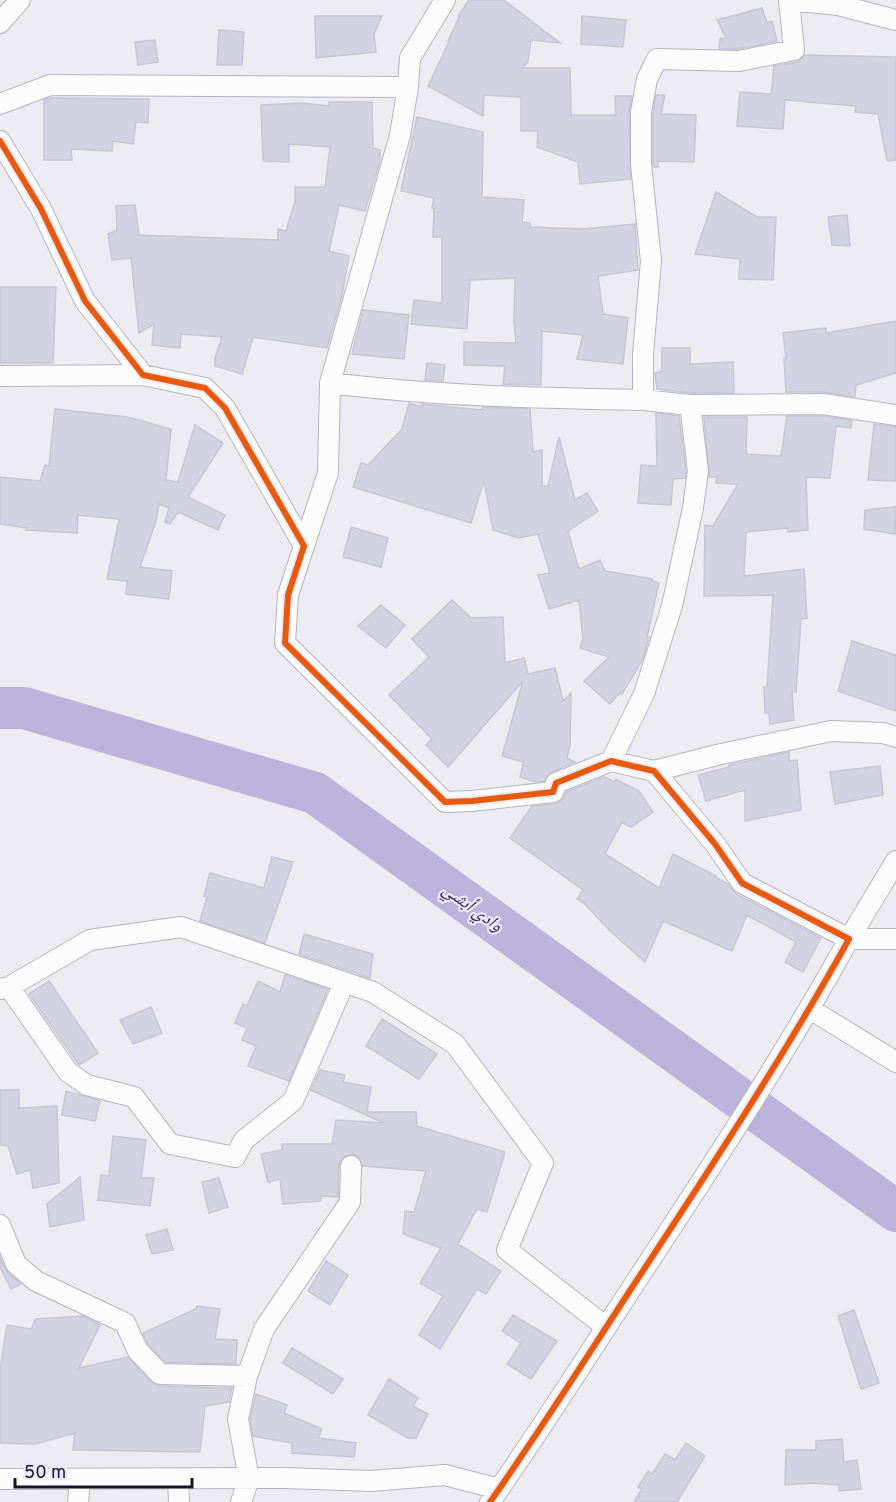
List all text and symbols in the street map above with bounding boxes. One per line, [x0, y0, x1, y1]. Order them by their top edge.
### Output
water label: وادي أبشي [437, 878, 508, 939]
scale bar [15, 1451, 192, 1489]
text: 50 m [24, 1462, 66, 1485]

